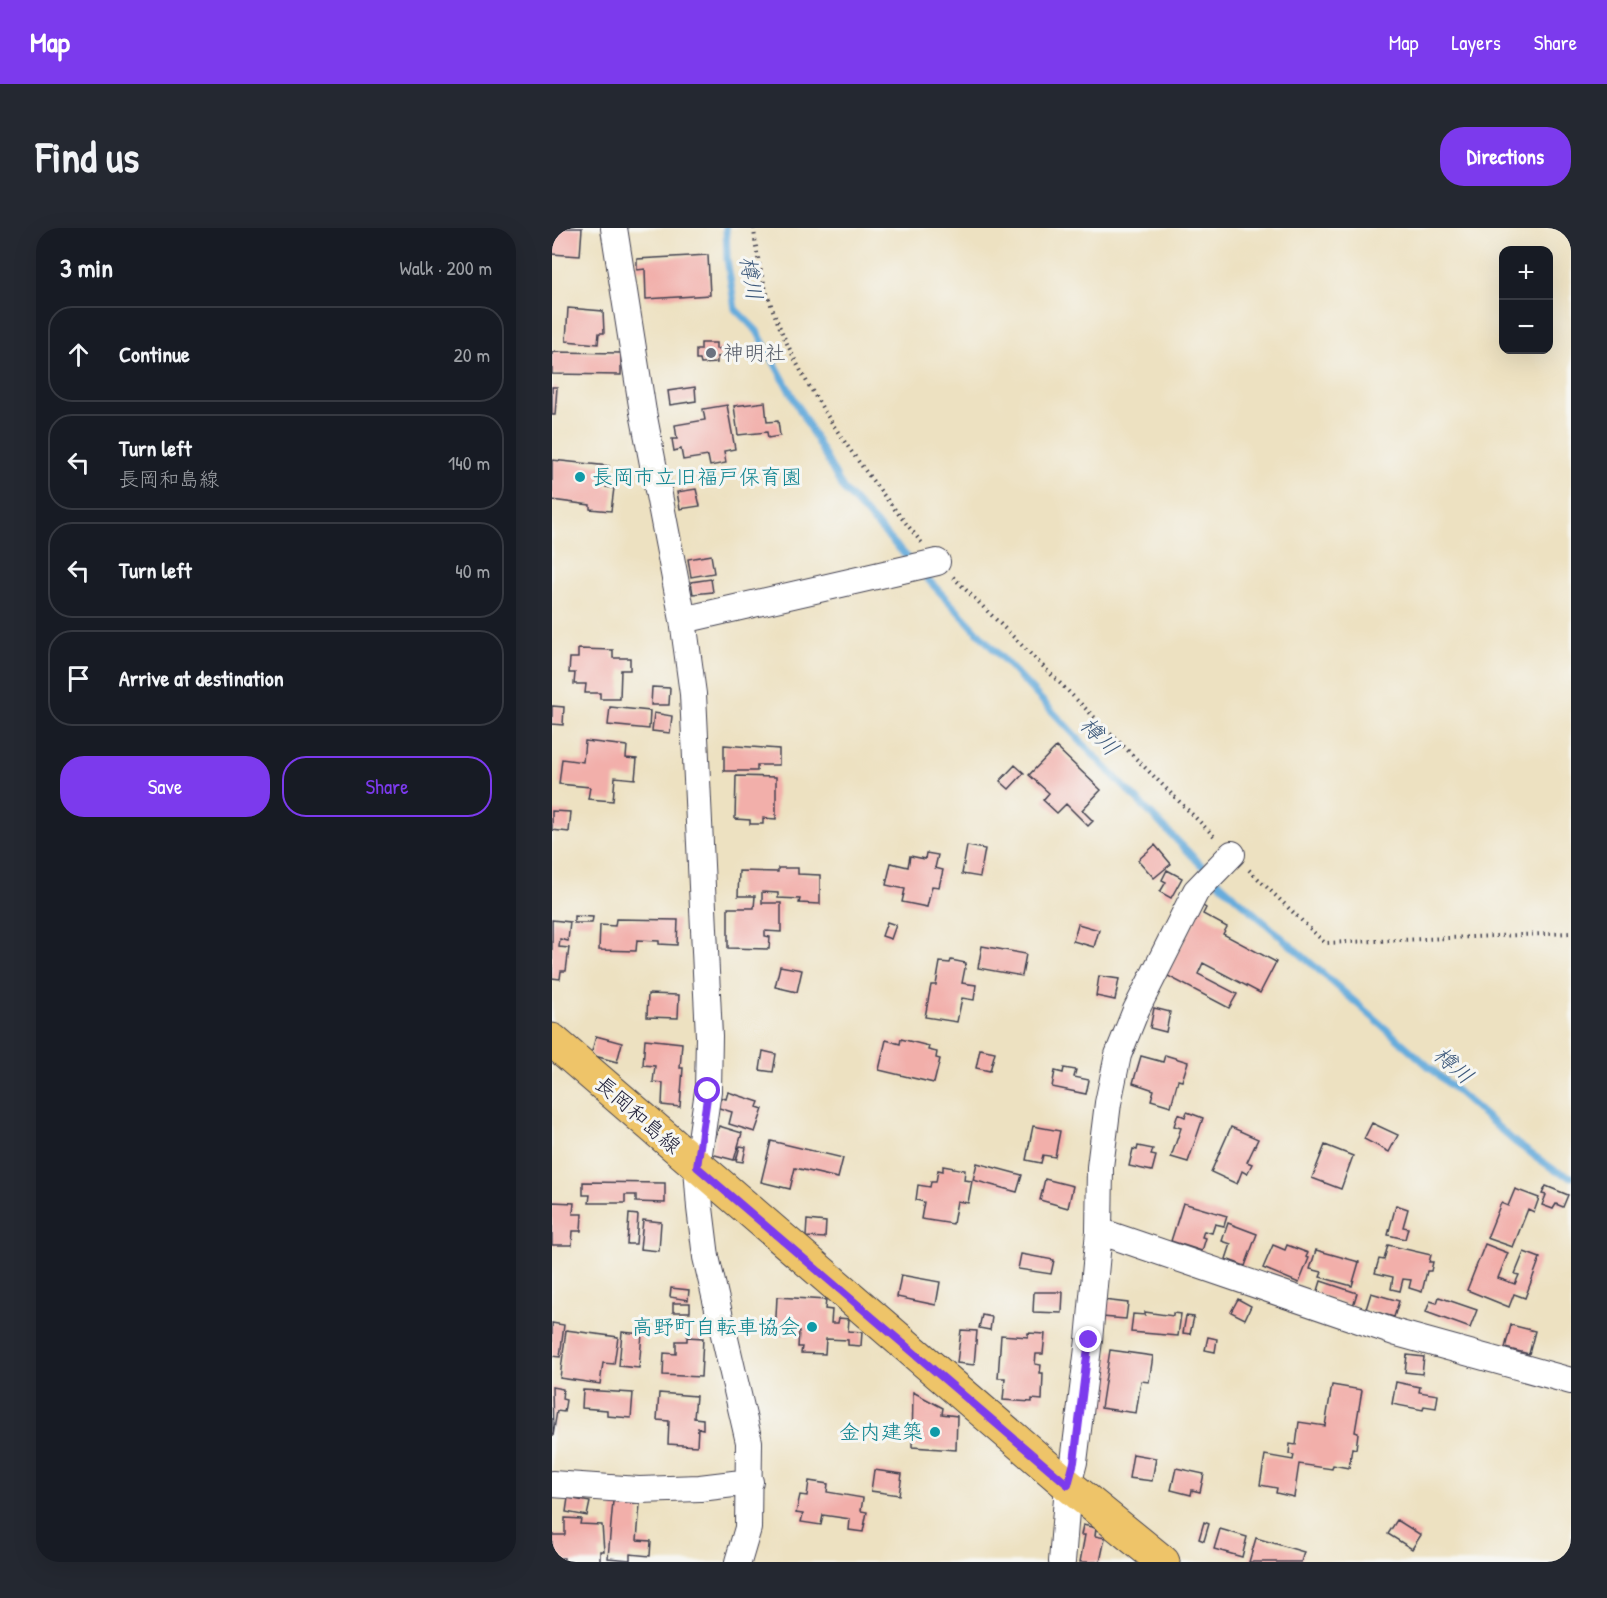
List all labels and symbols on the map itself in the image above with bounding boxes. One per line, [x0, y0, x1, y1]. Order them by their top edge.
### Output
water label: 樽川 [733, 254, 771, 302]
place label: 神明社 [723, 338, 786, 367]
marker: 神明社 [704, 346, 718, 360]
place label: 長岡市立旧福戸保育園 [592, 462, 802, 491]
marker: 長岡市立旧福戸保育園 [573, 470, 587, 484]
water label: 樽川 [1074, 710, 1126, 762]
water label: 樽川 [1428, 1039, 1480, 1091]
street label: 長岡和島線 [589, 1069, 687, 1160]
route start [694, 1077, 720, 1103]
place label: 高野町自転車協会 [632, 1312, 800, 1341]
marker: 高野町自転車協会 [805, 1320, 819, 1334]
route end [1075, 1326, 1101, 1352]
place label: 金内建築 [839, 1417, 923, 1446]
marker: 金内建築 [928, 1425, 942, 1439]

